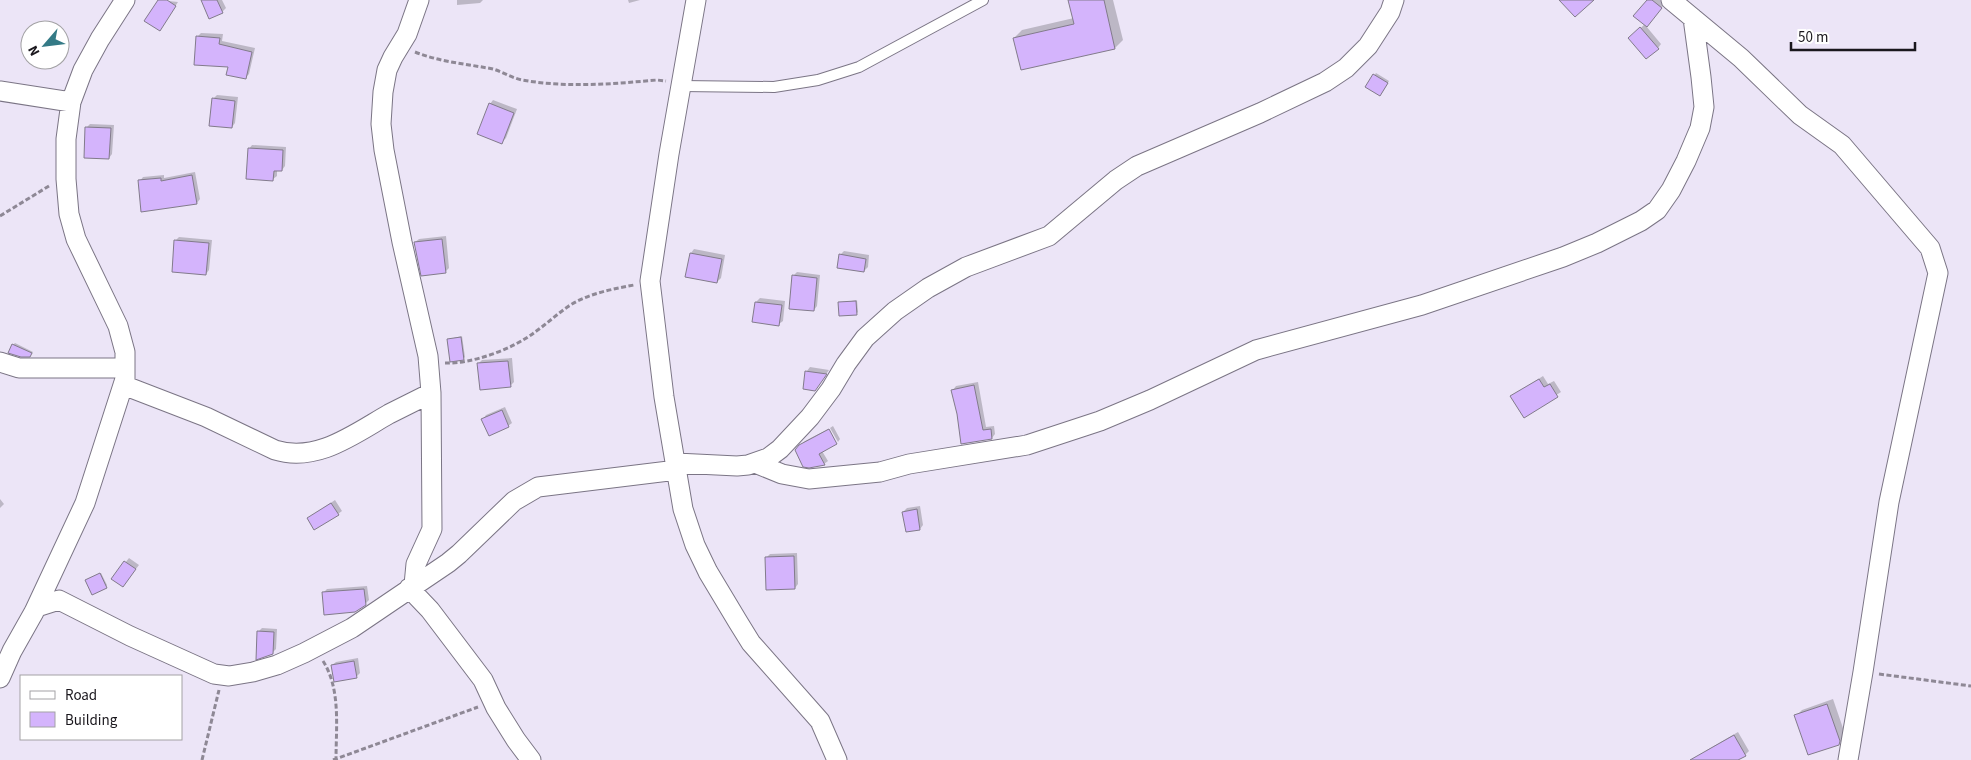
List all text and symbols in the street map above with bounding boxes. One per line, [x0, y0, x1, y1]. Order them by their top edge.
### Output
north arrow [20, 20, 70, 70]
scale bar [1791, 20, 1915, 52]
text: 50 m [1798, 27, 1828, 48]
text: N [23, 42, 45, 59]
legend [20, 675, 182, 740]
text: Road [65, 685, 97, 706]
text: Building [65, 710, 118, 731]

